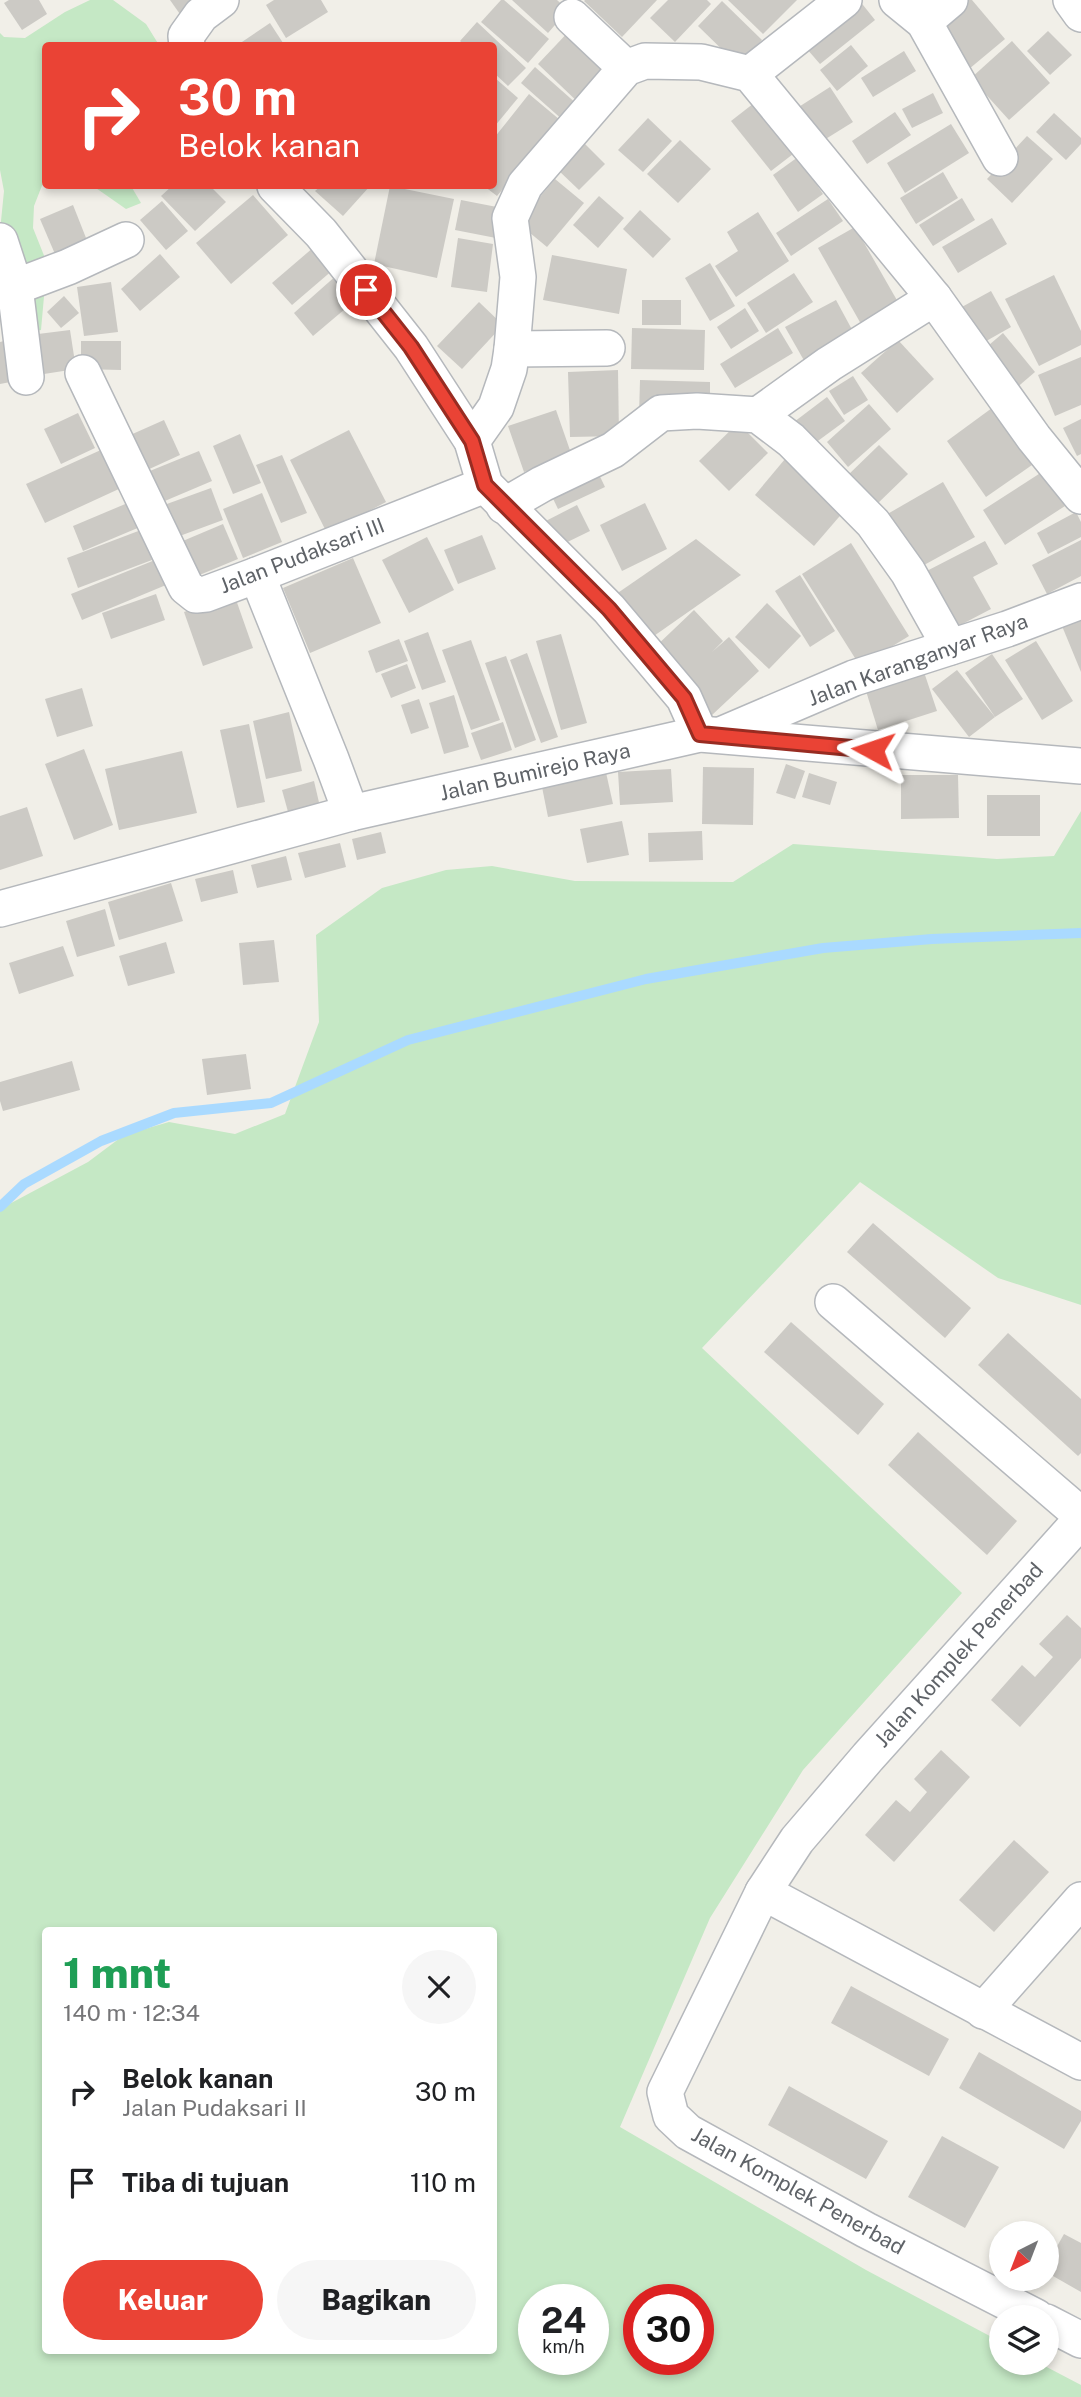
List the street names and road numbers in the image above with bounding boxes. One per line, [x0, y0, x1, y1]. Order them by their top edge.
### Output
street label: Jalan Pudaksari III [216, 513, 388, 598]
street label: Jalan Karanganyar Raya [805, 608, 1031, 711]
street label: Jalan Bumirejo Raya [437, 737, 633, 806]
street label: Jalan Komplek Penerbad [869, 1557, 1048, 1752]
street label: Jalan Komplek Penerbad [687, 2122, 909, 2260]

